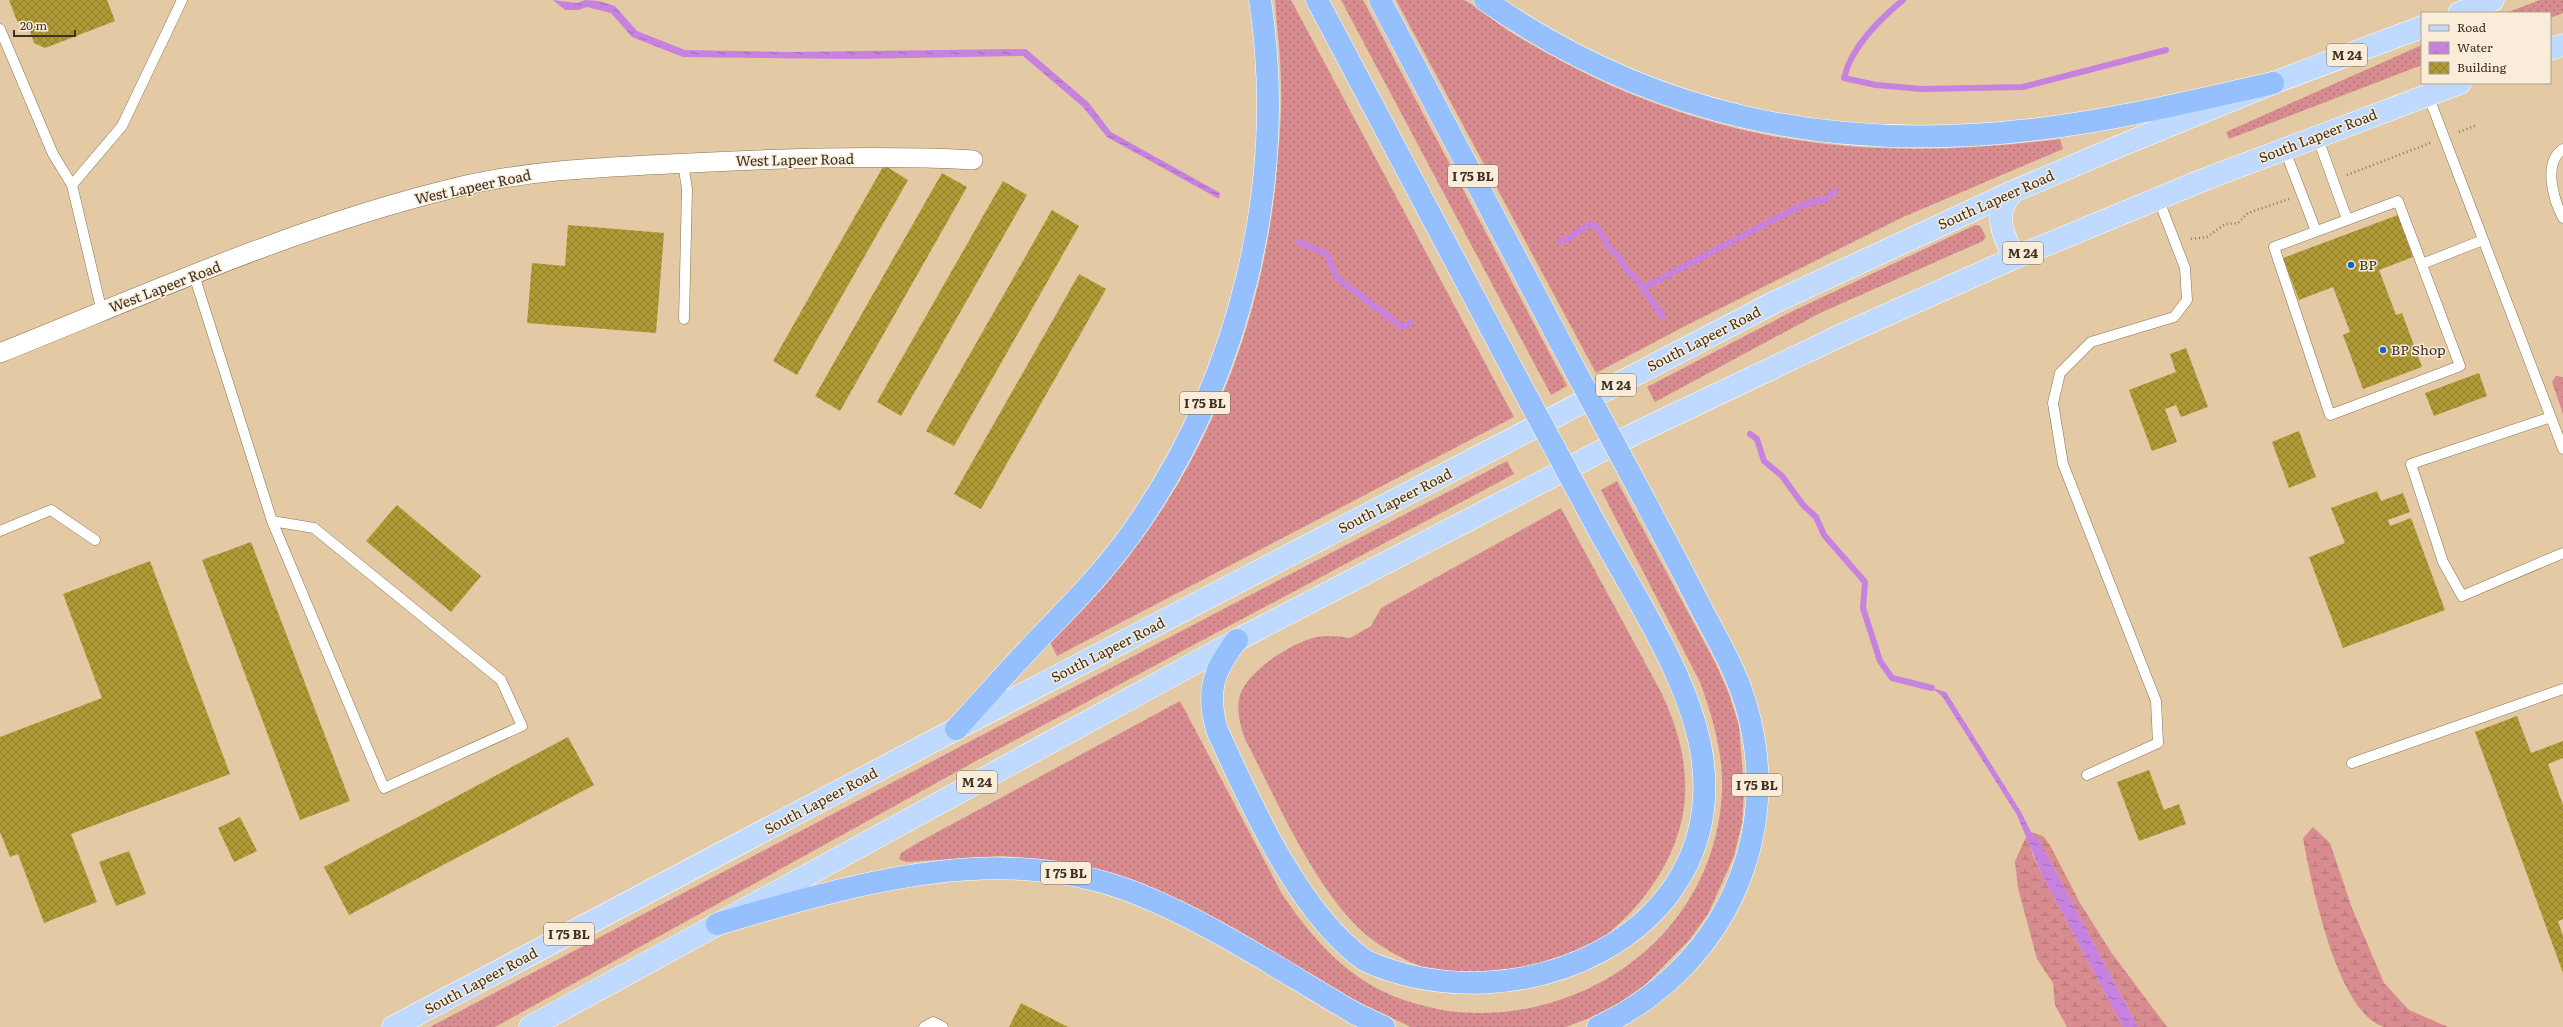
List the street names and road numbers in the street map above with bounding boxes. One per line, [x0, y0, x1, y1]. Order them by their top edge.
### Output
road number: M 24 [2327, 44, 2367, 66]
street label: South Lapeer Road [2255, 103, 2380, 167]
street label: West Lapeer Road [736, 148, 855, 170]
street label: West Lapeer Road [413, 164, 533, 208]
street label: South Lapeer Road [1934, 164, 2057, 234]
road number: I 75 BL [1448, 165, 1498, 187]
road number: M 24 [2003, 242, 2043, 264]
street label: West Lapeer Road [106, 255, 224, 317]
street label: South Lapeer Road [1643, 301, 1764, 375]
road number: M 24 [1596, 374, 1636, 396]
road number: I 75 BL [1180, 392, 1230, 414]
street label: South Lapeer Road [1334, 463, 1455, 537]
street label: South Lapeer Road [1047, 612, 1168, 686]
street label: South Lapeer Road [760, 762, 881, 838]
road number: M 24 [957, 771, 997, 793]
road number: I 75 BL [1732, 774, 1782, 796]
road number: I 75 BL [1041, 862, 1091, 884]
road number: I 75 BL [544, 923, 594, 945]
street label: South Lapeer Road [420, 942, 541, 1018]

